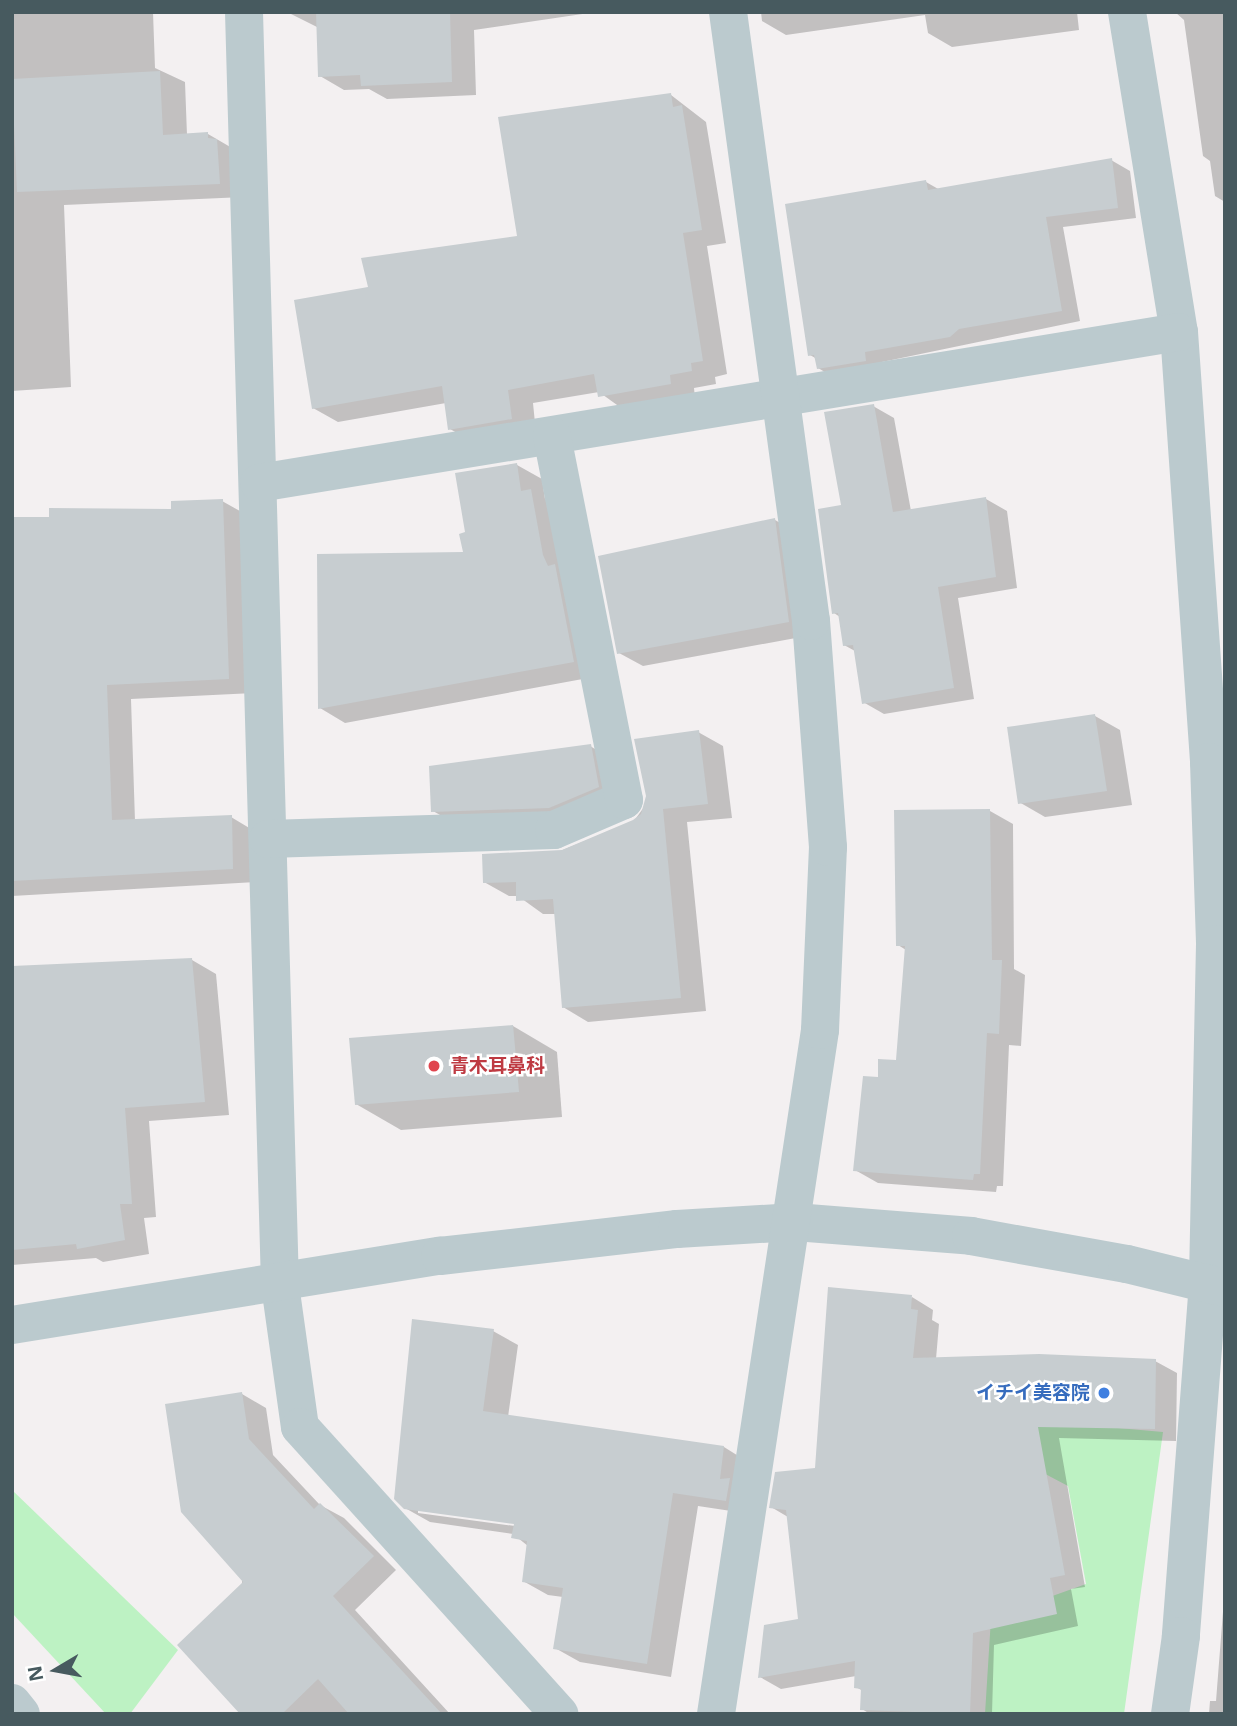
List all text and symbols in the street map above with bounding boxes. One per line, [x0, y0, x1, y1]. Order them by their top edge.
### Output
place label: 青木耳鼻科 [450, 1055, 545, 1077]
marker: 青木耳鼻科 [424, 1056, 444, 1076]
place label: イチイ美容院 [976, 1382, 1090, 1404]
marker: イチイ美容院 [1096, 1385, 1112, 1401]
north arrow [21, 1635, 91, 1705]
text: N [21, 1664, 49, 1684]

